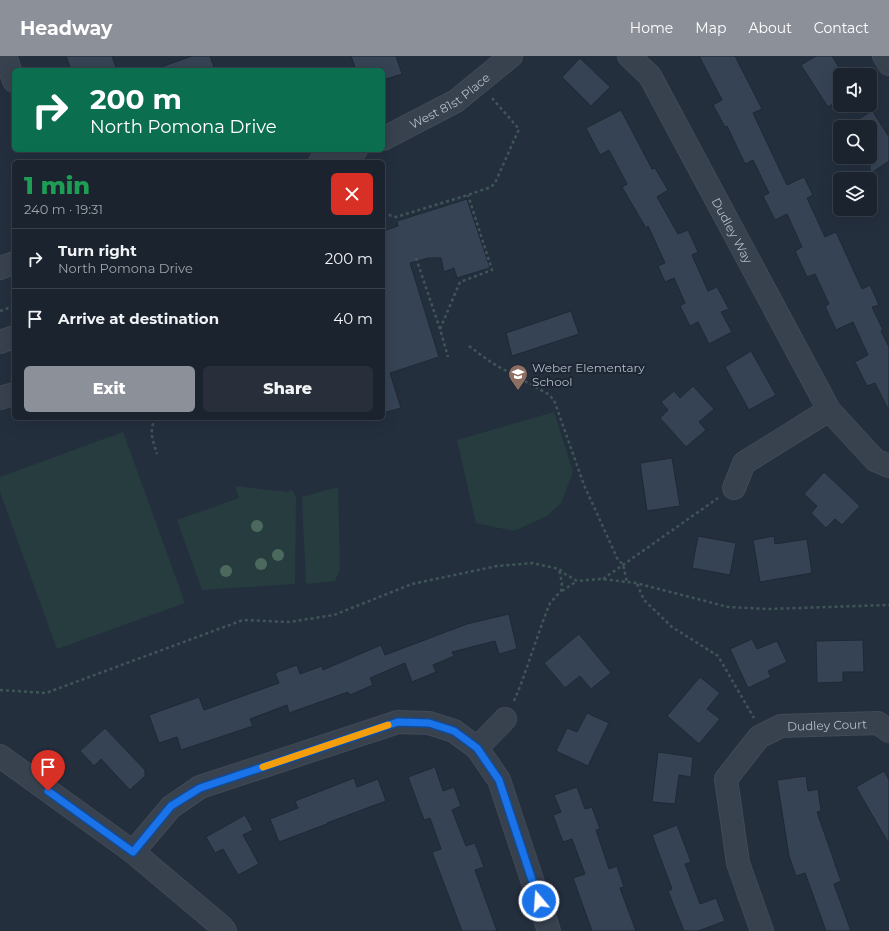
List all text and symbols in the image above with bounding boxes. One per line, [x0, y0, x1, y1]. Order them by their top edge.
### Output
text: Headway [20, 17, 112, 40]
text: Home [630, 19, 673, 37]
text: Map [695, 19, 726, 37]
text: About [748, 19, 792, 37]
text: Contact [814, 19, 869, 37]
map controls [833, 68, 877, 216]
button: sound [833, 68, 877, 112]
street label: West 81st Place [407, 69, 492, 131]
text: 200 m [90, 82, 182, 116]
icon: right [24, 84, 76, 136]
text: North Pomona Drive [90, 116, 277, 138]
button: search [833, 120, 877, 164]
text: 1 min [24, 171, 90, 200]
button: layers [833, 172, 877, 216]
button: close [331, 173, 373, 215]
street label: Dudley Way [709, 195, 757, 266]
text: 240 m · 19:31 [24, 201, 103, 217]
text: Turn right [58, 241, 137, 260]
icon: right [24, 248, 46, 270]
text: 200 m [325, 249, 373, 268]
text: North Pomona Drive [58, 260, 193, 276]
icon: arrive [24, 308, 46, 330]
text: Arrive at destination [58, 309, 219, 328]
text: 40 m [333, 309, 373, 328]
place label: Weber Elementary School [532, 360, 645, 389]
school or university icon: Weber Elementary School [507, 363, 529, 391]
button: Exit [24, 366, 195, 412]
button: Share [203, 366, 373, 412]
street label: Dudley Court [787, 716, 867, 733]
pin [31, 750, 65, 791]
icon: arrive [37, 756, 59, 778]
position arrow [518, 880, 560, 922]

